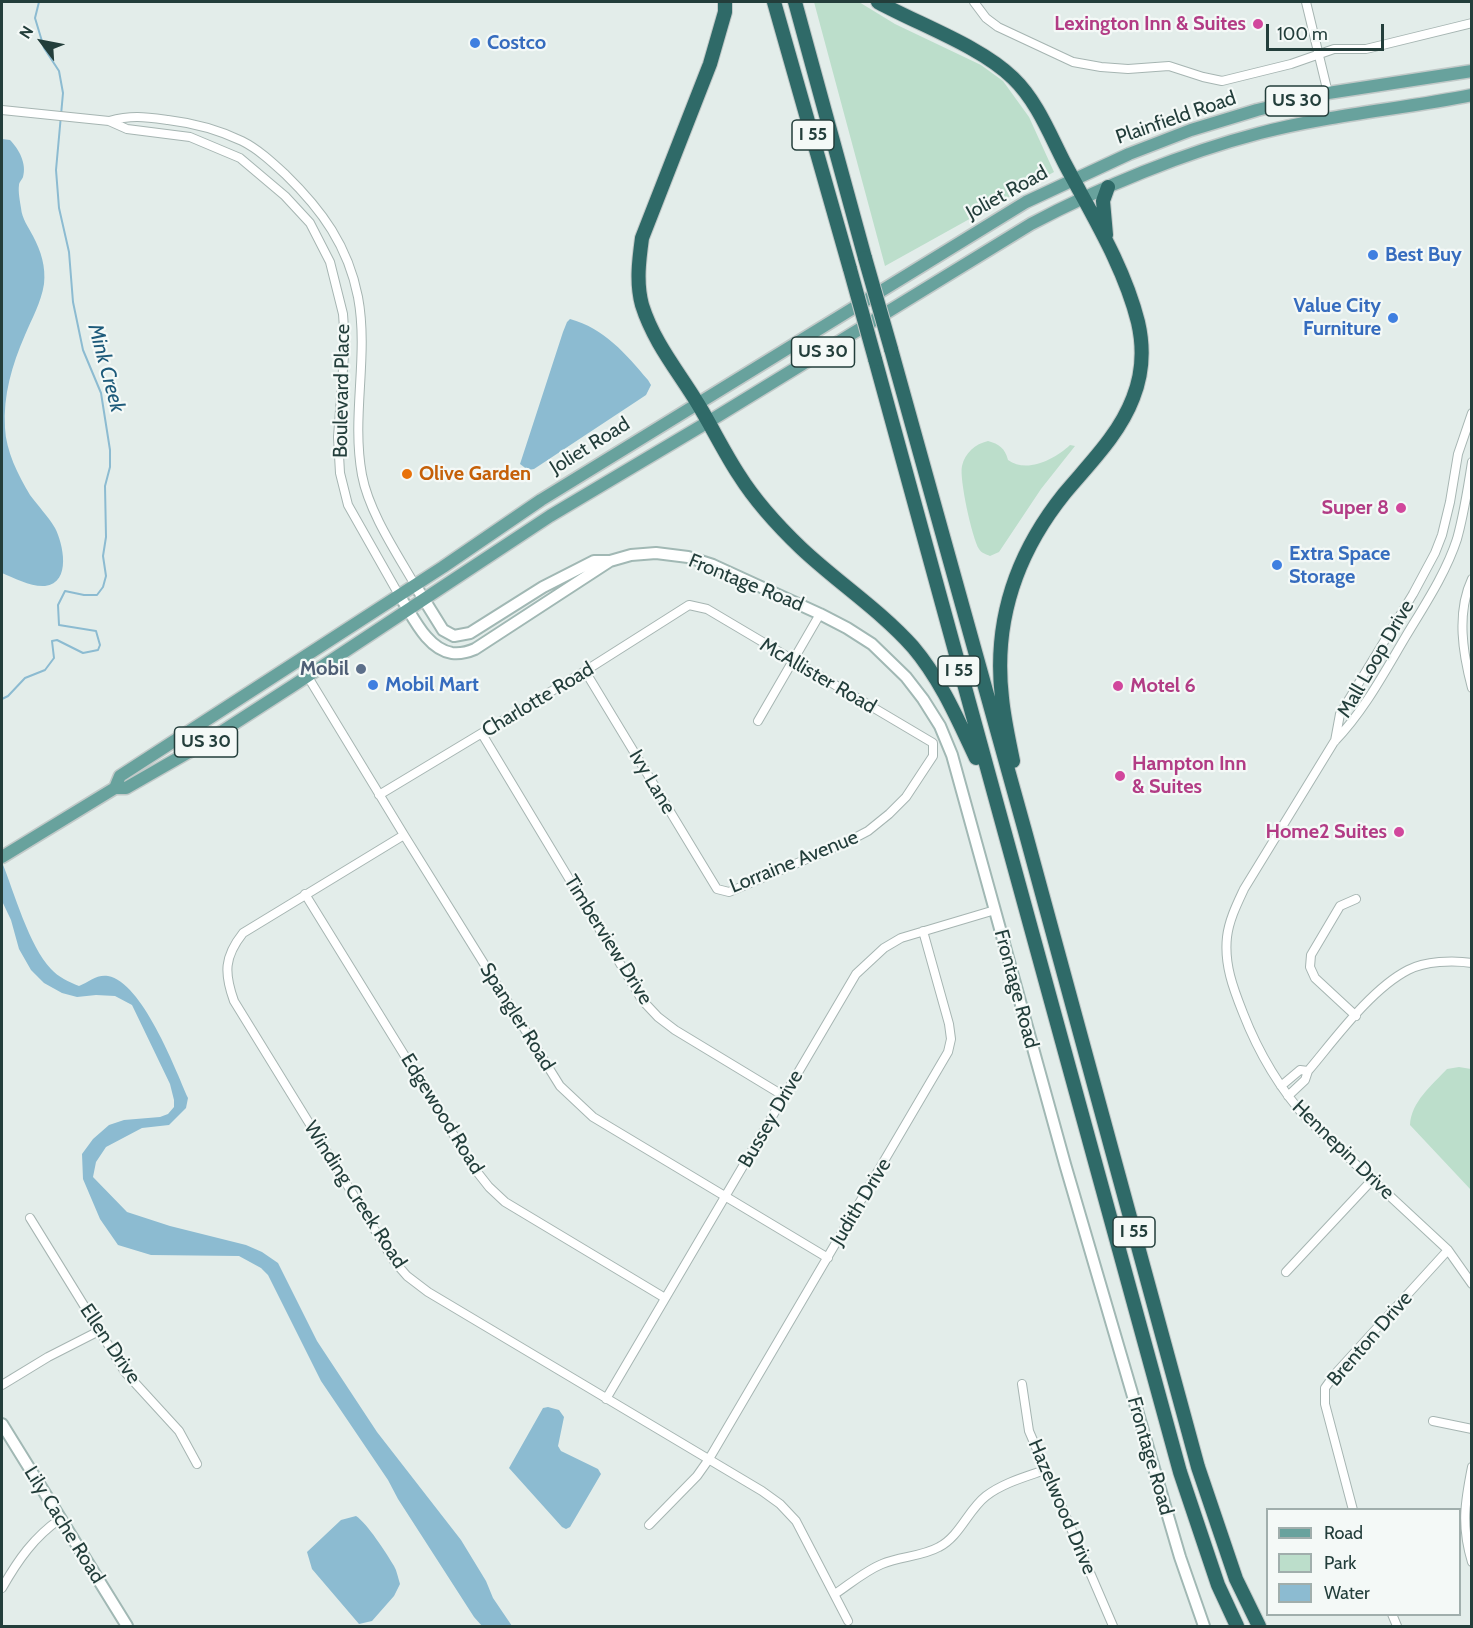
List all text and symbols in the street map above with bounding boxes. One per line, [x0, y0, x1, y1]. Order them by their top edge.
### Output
north arrow [12, 12, 72, 72]
place label: Lexington Inn & Suites [1054, 12, 1246, 36]
scale bar [1269, 12, 1388, 50]
marker: Lexington Inn & Suites [1251, 17, 1265, 31]
text: N [15, 22, 37, 42]
text: 100 m [1277, 23, 1328, 45]
place label: Costco [487, 31, 546, 55]
marker: Costco [468, 36, 482, 50]
street label: Plainfield Road [1113, 86, 1239, 150]
road number: US 30 [1266, 86, 1328, 116]
road number: I 55 [792, 120, 834, 150]
street label: Joliet Road [962, 161, 1052, 225]
place label: Best Buy [1385, 243, 1462, 267]
marker: Best Buy [1366, 248, 1380, 262]
place label: Value City Furniture [1293, 294, 1381, 341]
marker: Value City Furniture [1386, 311, 1400, 325]
water label: Mink Creek [82, 321, 130, 415]
street label: Boulevard Place [329, 324, 355, 458]
road number: US 30 [792, 337, 854, 367]
street label: Joliet Road [546, 412, 634, 480]
place label: Olive Garden [419, 462, 531, 486]
marker: Olive Garden [400, 467, 414, 481]
place label: Super 8 [1322, 496, 1389, 520]
marker: Super 8 [1394, 501, 1408, 515]
place label: Extra Space Storage [1289, 542, 1390, 589]
street label: Frontage Road [685, 549, 807, 617]
marker: Extra Space Storage [1270, 558, 1284, 572]
street label: Mall Loop Drive [1333, 596, 1419, 722]
street label: McAllister Road [756, 633, 880, 719]
road number: I 55 [938, 656, 980, 686]
place label: Mobil [300, 657, 349, 681]
street label: Charlotte Road [478, 657, 598, 743]
marker: Mobil [354, 662, 368, 676]
place label: Mobil Mart [385, 673, 479, 697]
place label: Motel 6 [1130, 674, 1196, 698]
marker: Mobil Mart [366, 678, 380, 692]
marker: Motel 6 [1111, 679, 1125, 693]
road number: US 30 [174, 727, 238, 757]
street label: Ivy Lane [624, 746, 680, 818]
place label: Hampton Inn & Suites [1132, 752, 1246, 799]
marker: Hampton Inn & Suites [1113, 769, 1127, 783]
place label: Home2 Suites [1266, 820, 1387, 844]
street label: Lorraine Avenue [726, 825, 862, 899]
marker: Home2 Suites [1392, 825, 1406, 839]
street label: Timberview Drive [559, 871, 657, 1009]
street label: Frontage Road [989, 927, 1043, 1051]
street label: Spangler Road [474, 959, 560, 1075]
street label: Edgewood Road [395, 1049, 489, 1179]
street label: Bussey Drive [733, 1066, 809, 1172]
street label: Hennepin Drive [1287, 1095, 1399, 1205]
street label: Winding Creek Road [298, 1117, 412, 1273]
street label: Judith Drive [826, 1154, 896, 1250]
road number: I 55 [1113, 1217, 1155, 1247]
street label: Brenton Drive [1322, 1287, 1418, 1391]
street label: Ellen Drive [75, 1299, 145, 1389]
street label: Frontage Road [1122, 1394, 1178, 1518]
street label: Hazelwood Drive [1023, 1436, 1101, 1578]
street label: Lily Cache Road [18, 1462, 110, 1588]
legend [1266, 1508, 1461, 1616]
text: Road [1324, 1522, 1363, 1544]
text: Park [1324, 1552, 1356, 1574]
text: Water [1324, 1582, 1370, 1604]

